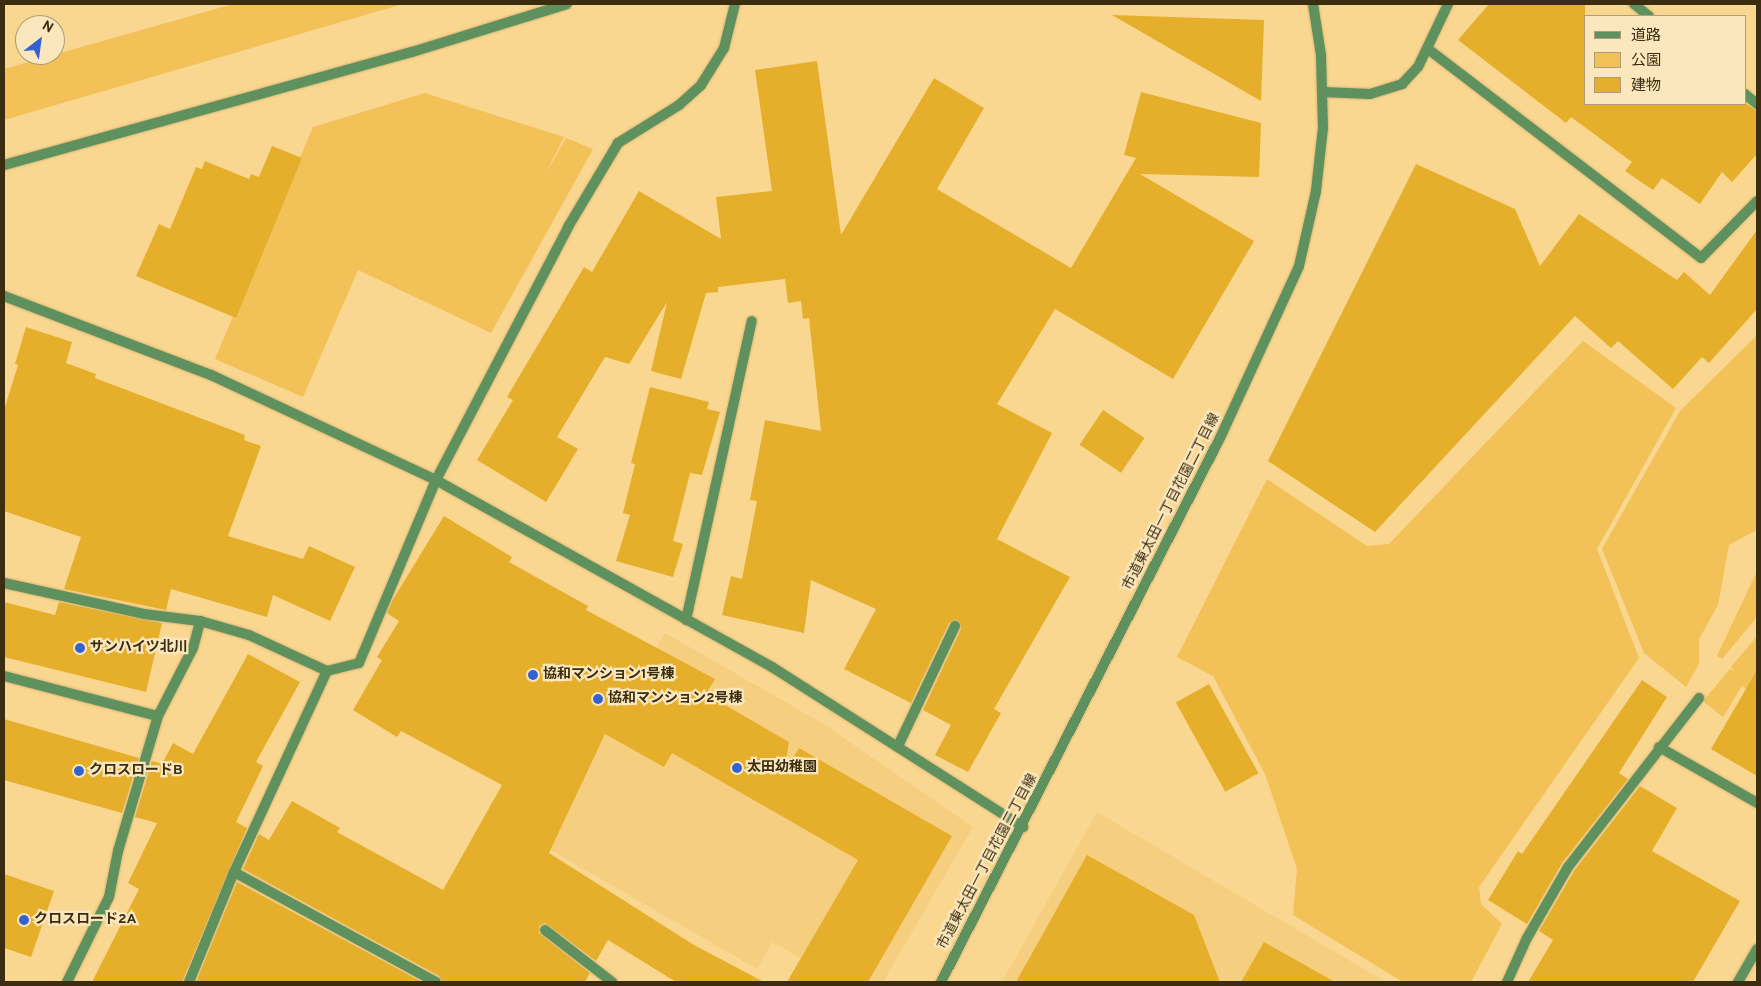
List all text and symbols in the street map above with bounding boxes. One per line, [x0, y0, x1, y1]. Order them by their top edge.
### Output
north arrow [15, 15, 65, 65]
legend [1584, 15, 1746, 105]
text: N [39, 18, 56, 37]
text: 道路 [1631, 27, 1661, 46]
text: 公園 [1631, 52, 1661, 71]
text: 建物 [1631, 77, 1661, 96]
street label: 市道東太田一丁目花園二丁目線 [1120, 411, 1224, 593]
place label: サンハイツ北川 [90, 640, 188, 656]
marker: サンハイツ北川 [74, 642, 86, 654]
place label: 協和マンション1号棟 [543, 667, 675, 683]
marker: 協和マンション1号棟 [527, 669, 539, 681]
place label: 協和マンション2号棟 [608, 691, 743, 707]
marker: 協和マンション2号棟 [592, 693, 604, 705]
place label: 太田幼稚園 [747, 760, 817, 776]
marker: 太田幼稚園 [731, 762, 743, 774]
place label: クロスロードB [89, 763, 183, 779]
marker: クロスロードB [73, 765, 85, 777]
street label: 市道東太田一丁目花園二丁目線 [935, 772, 1041, 952]
place label: クロスロード2A [34, 912, 137, 928]
marker: クロスロード2A [18, 914, 30, 926]

